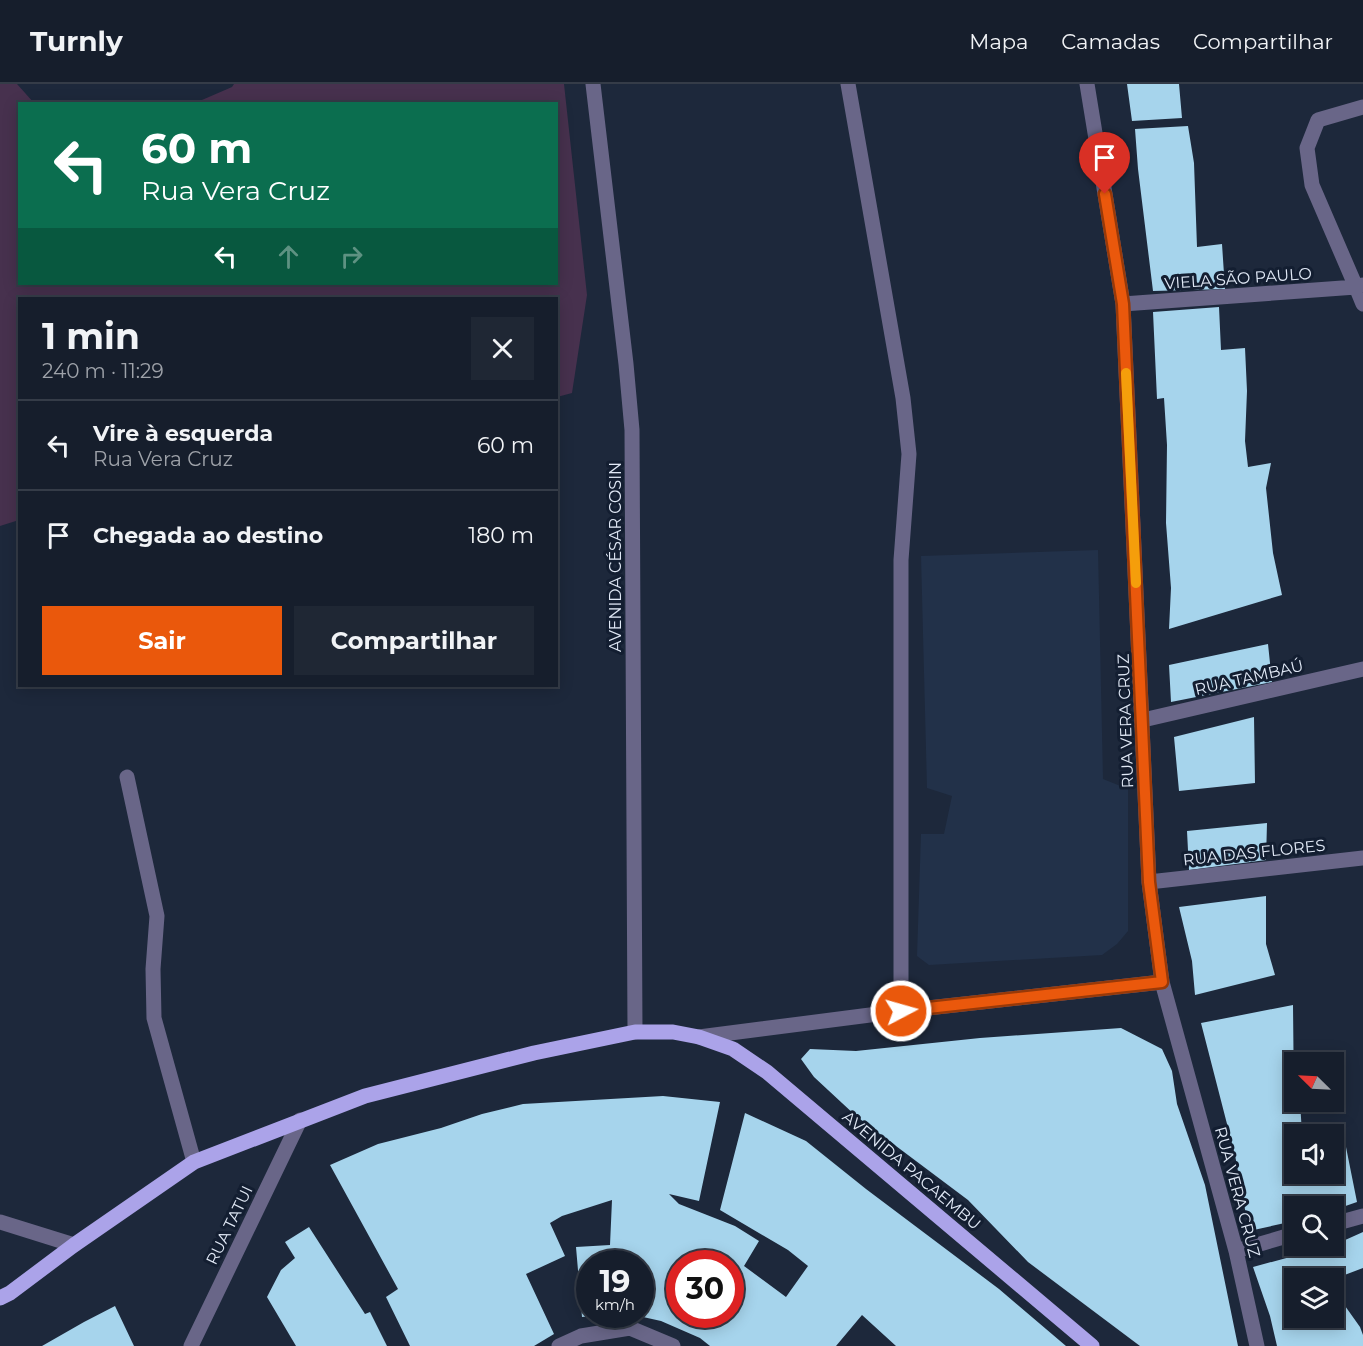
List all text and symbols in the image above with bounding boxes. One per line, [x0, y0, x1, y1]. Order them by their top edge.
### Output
text: Turnly [30, 24, 123, 58]
text: Mapa [969, 29, 1028, 54]
text: Camadas [1061, 29, 1160, 54]
text: Compartilhar [1193, 29, 1333, 54]
text: 60 m [141, 122, 252, 174]
icon: left [42, 126, 120, 204]
pin [1079, 132, 1130, 194]
icon: arrive [1088, 141, 1121, 174]
text: Rua Vera Cruz [141, 174, 330, 207]
icon: left [209, 240, 242, 273]
icon: ahead [272, 240, 305, 273]
icon: right [335, 240, 368, 273]
street label: VIELA SÃO PAULO [1164, 264, 1312, 293]
text: 1 min [42, 314, 140, 358]
button: close [471, 317, 534, 380]
text: 240 m · 11:29 [42, 359, 164, 383]
text: Vire à esquerda [93, 420, 273, 447]
icon: left [42, 429, 75, 462]
text: 60 m [477, 432, 534, 459]
text: Rua Vera Cruz [93, 447, 233, 471]
street label: AVENIDA CÉSAR COSIN [606, 462, 625, 652]
icon: arrive [42, 519, 75, 552]
text: Chegada ao destino [93, 522, 323, 549]
text: 180 m [468, 522, 534, 549]
button: Sair [42, 606, 282, 675]
button: Compartilhar [294, 606, 534, 675]
street label: RUA VERA CRUZ [1114, 653, 1137, 789]
street label: RUA TAMBAÚ [1193, 656, 1305, 699]
street label: RUA DAS FLORES [1182, 836, 1326, 869]
position arrow [869, 979, 933, 1043]
north arrow [1284, 1052, 1344, 1112]
map controls [1284, 1052, 1344, 1328]
street label: AVENIDA PACAEMBU [839, 1107, 985, 1234]
button: sound [1284, 1124, 1344, 1184]
street label: RUA VERA CRUZ [1211, 1125, 1264, 1260]
street label: RUA TATUI [202, 1183, 257, 1268]
button: search [1284, 1196, 1344, 1256]
speed limit sign: 30 [666, 1250, 744, 1328]
text: 19 [600, 1263, 630, 1300]
button: layers [1284, 1268, 1344, 1328]
text: km/h [595, 1295, 635, 1314]

